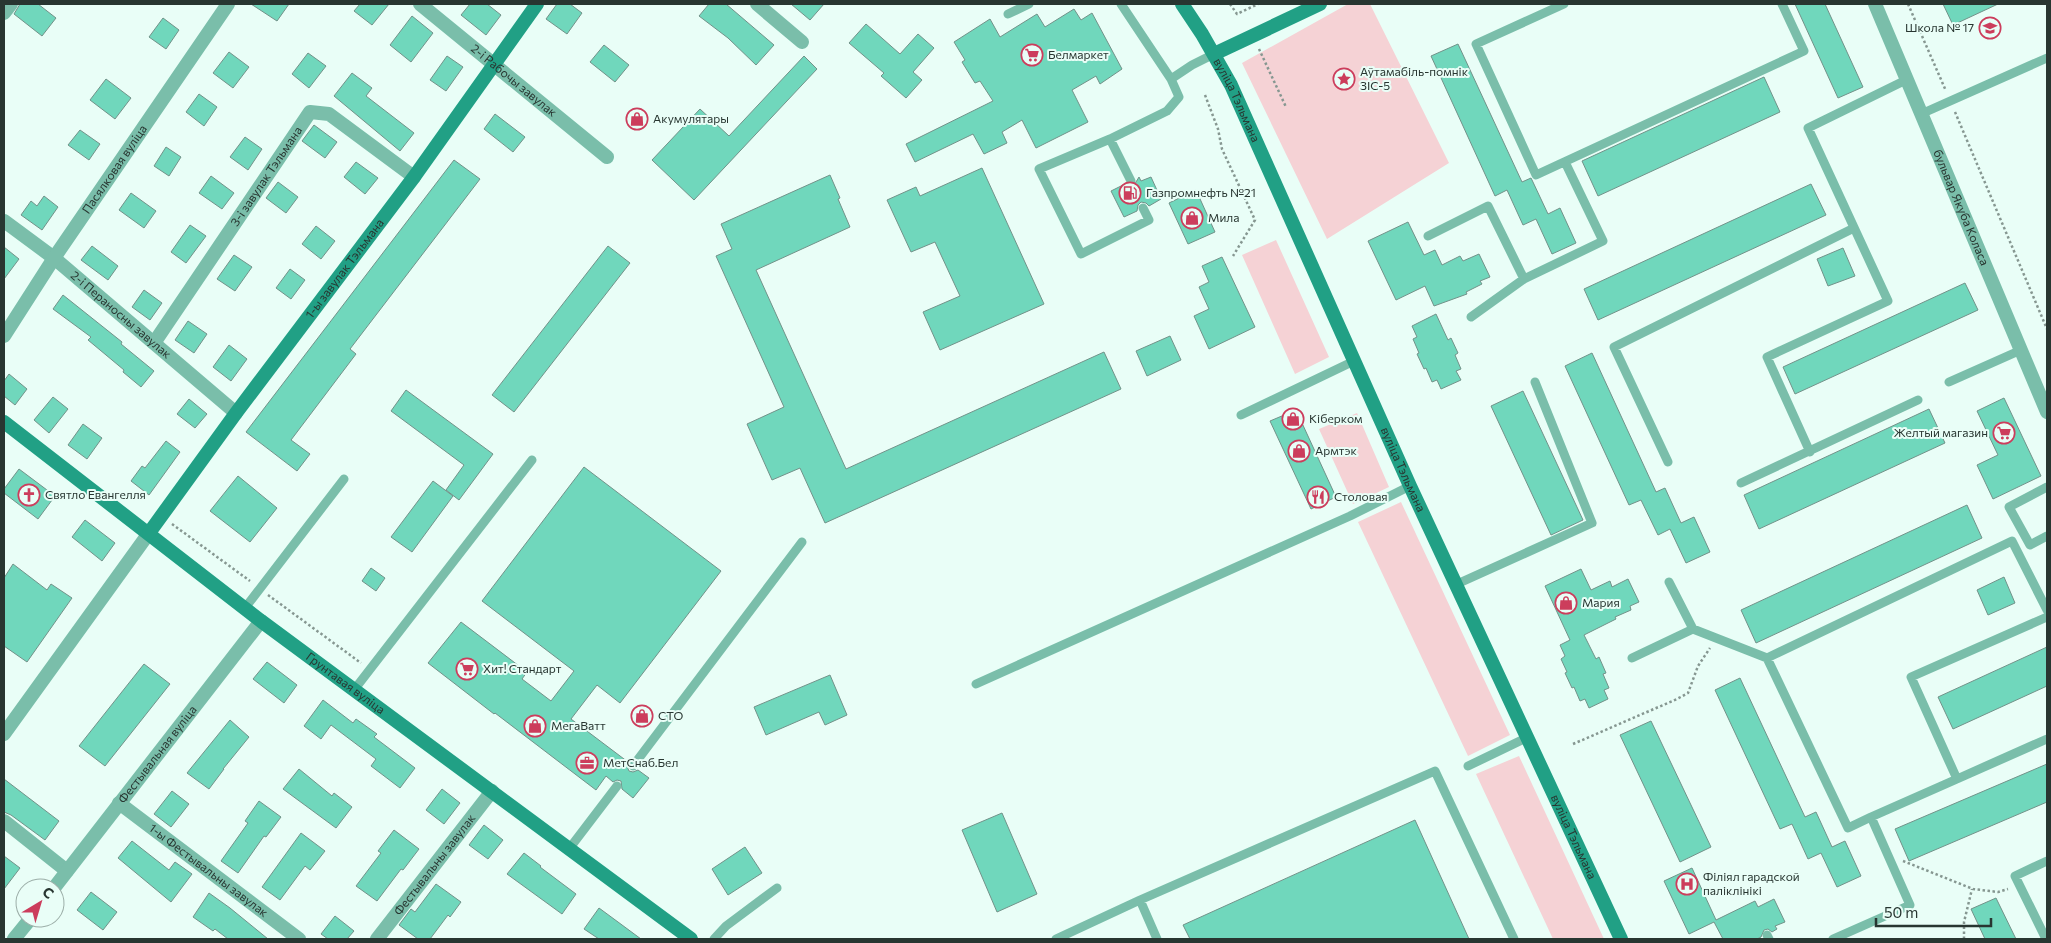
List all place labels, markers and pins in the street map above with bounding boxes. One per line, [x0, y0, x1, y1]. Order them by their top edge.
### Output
school or university icon: Школа № 17 [1978, 16, 2002, 40]
place label: Школа № 17 [1905, 20, 1974, 34]
supermarket icon: Белмаркет [1020, 43, 1044, 67]
place label: Белмаркет [1048, 47, 1109, 61]
place label: Аўтамабіль-помнік ЗІС-5 [1360, 64, 1469, 92]
place icon: Аўтамабіль-помнік ЗІС-5 [1332, 67, 1356, 91]
shop icon: Акумулятары [625, 107, 649, 131]
place label: Акумулятары [653, 111, 729, 125]
fuel station icon: Газпромнефть №21 [1118, 181, 1142, 205]
place label: Газпромнефть №21 [1146, 185, 1256, 199]
shop icon: Мила [1180, 206, 1204, 230]
place label: Мила [1208, 210, 1240, 224]
shop icon: Кіберком [1281, 407, 1305, 431]
place label: Кіберком [1309, 411, 1363, 425]
supermarket icon: Желтый магазин [1992, 421, 2016, 445]
place label: Желтый магазин [1893, 425, 1988, 439]
shop icon: Армтэк [1287, 439, 1311, 463]
place label: Армтэк [1315, 443, 1357, 457]
church icon: Святло Евангелля [17, 483, 41, 507]
restaurant icon: Столовая [1306, 485, 1330, 509]
place label: Святло Евангелля [45, 487, 146, 501]
place label: Столовая [1334, 489, 1388, 503]
shop icon: Мария [1554, 591, 1578, 615]
place label: Мария [1582, 595, 1620, 609]
supermarket icon: Хит! Стандарт [455, 657, 479, 681]
place label: Хит! Стандарт [483, 661, 562, 675]
shop icon: СТО [630, 704, 654, 728]
place label: СТО [658, 708, 684, 722]
shop icon: МегаВатт [523, 714, 547, 738]
place label: МегаВатт [551, 718, 606, 732]
office icon: МетСнаб.Бел [575, 751, 599, 775]
place label: МетСнаб.Бел [603, 755, 678, 769]
place label: Філіял гарадской паліклінікі [1703, 869, 1800, 897]
hospital icon: Філіял гарадской паліклінікі [1675, 872, 1699, 896]

